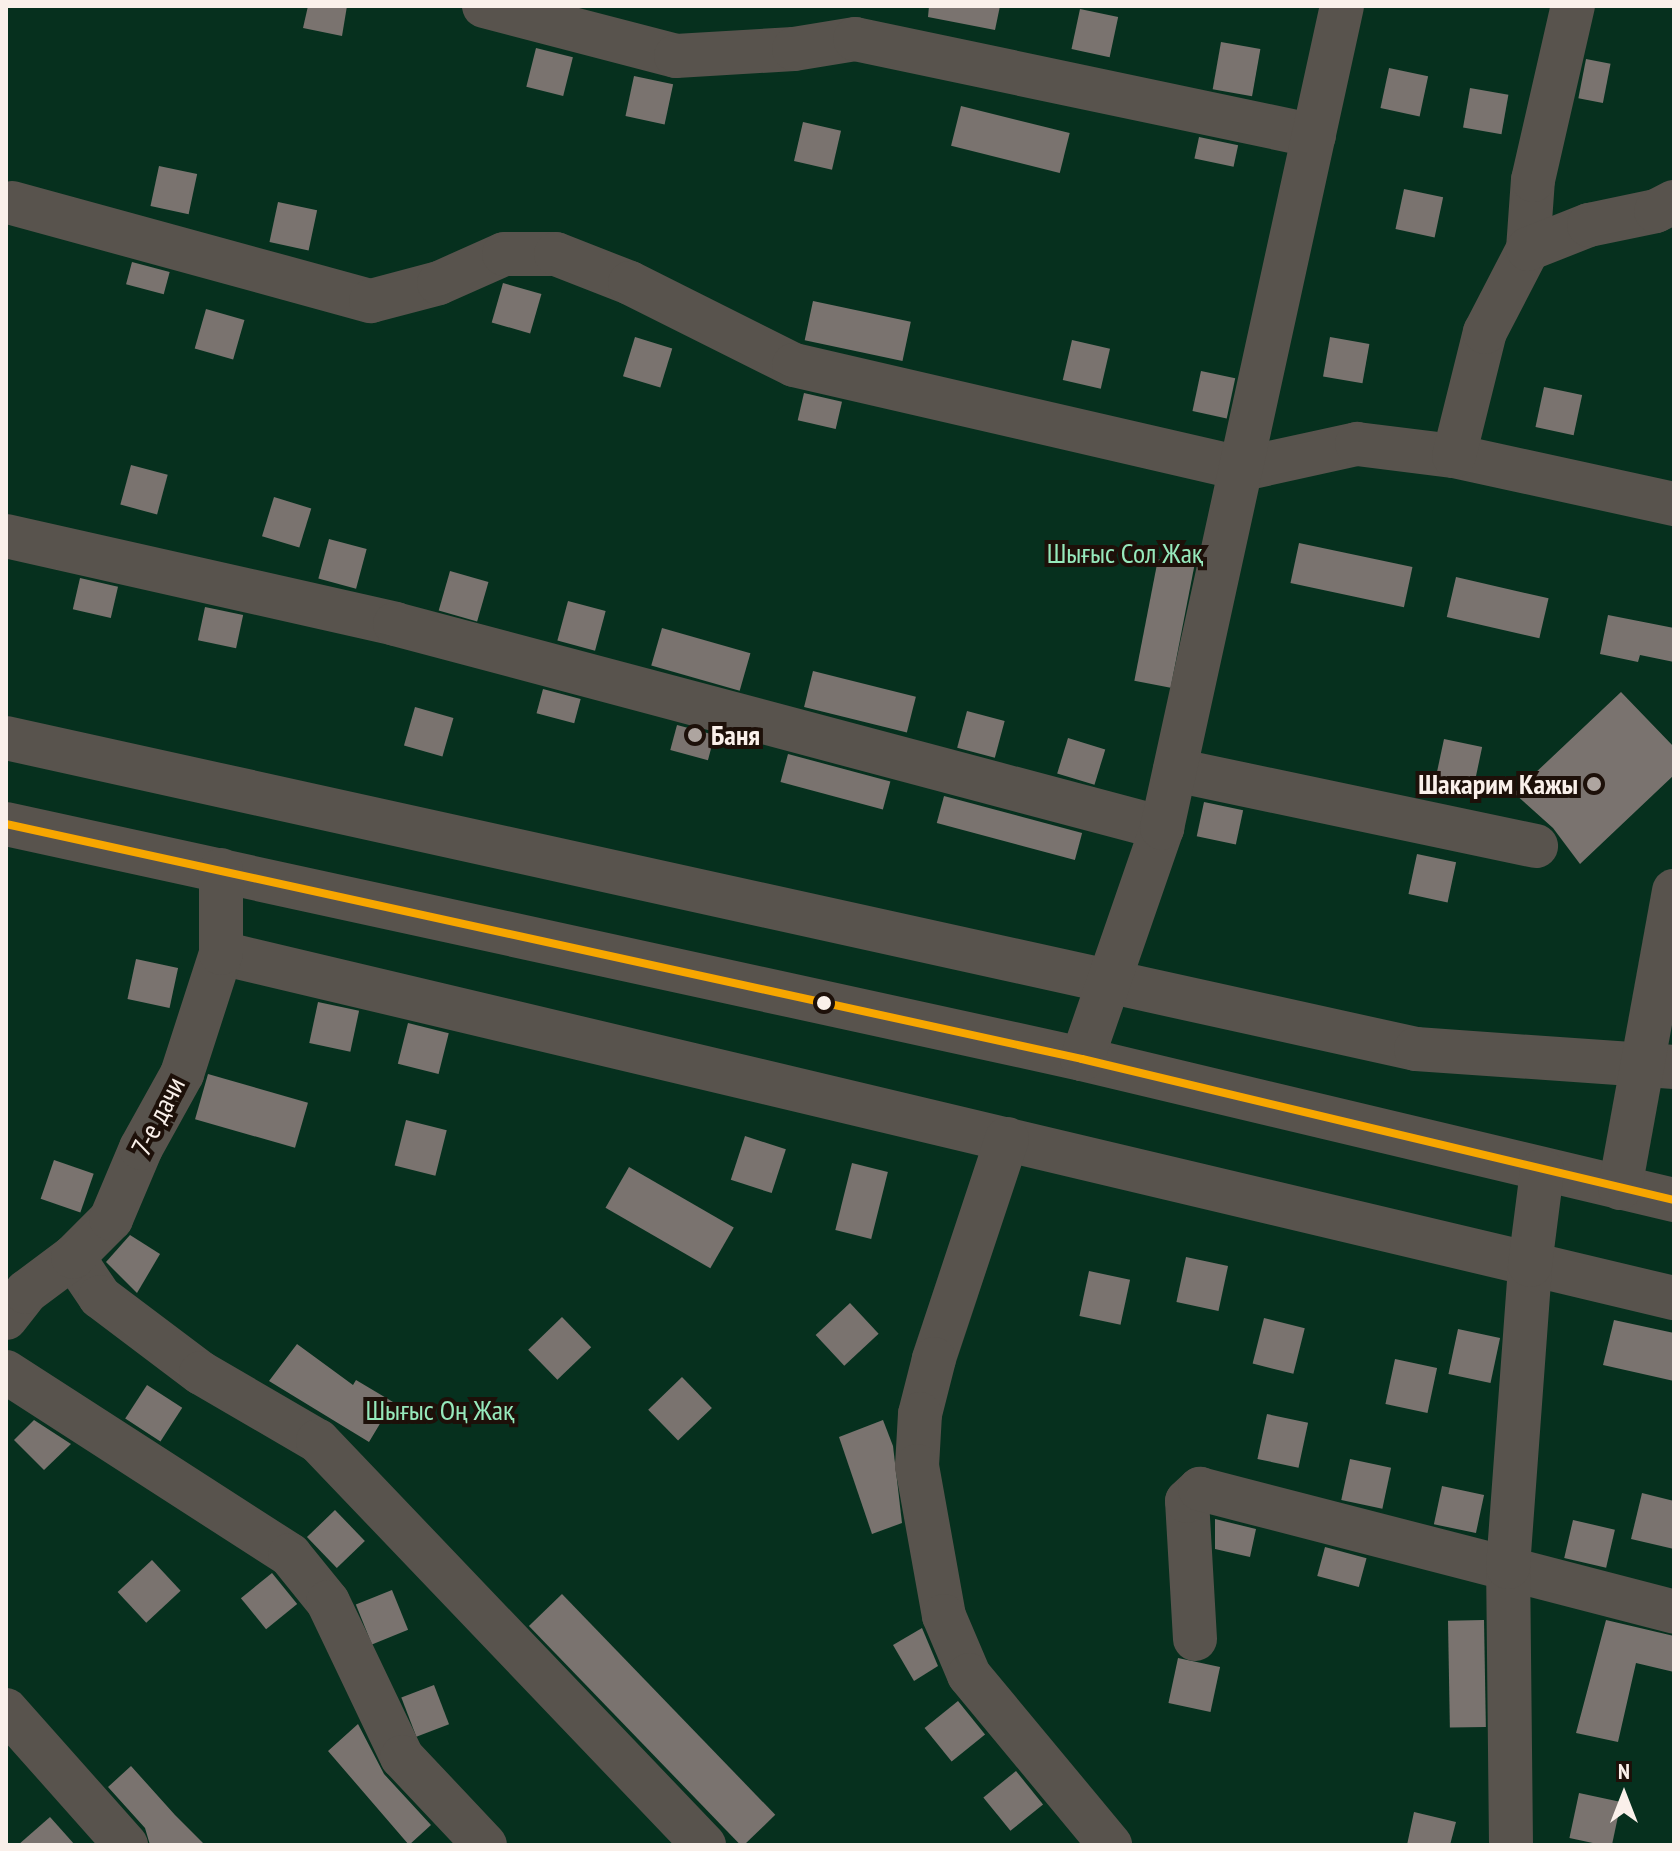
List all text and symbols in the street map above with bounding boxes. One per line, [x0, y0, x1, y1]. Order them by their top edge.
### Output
park label: Шығыс Сол Жақ [1047, 536, 1203, 570]
place label: Баня [711, 718, 760, 752]
marker: Баня [686, 726, 704, 744]
place label: Шакарим Кажы [1418, 767, 1578, 801]
marker: Шакарим Кажы [1585, 775, 1603, 793]
unlabelled marker [816, 995, 832, 1011]
street label: 7-е дачи [124, 1071, 192, 1161]
park label: Шығыс Оң Жақ [366, 1393, 514, 1427]
north arrow [1584, 1755, 1664, 1835]
text: N [1618, 1757, 1630, 1785]

